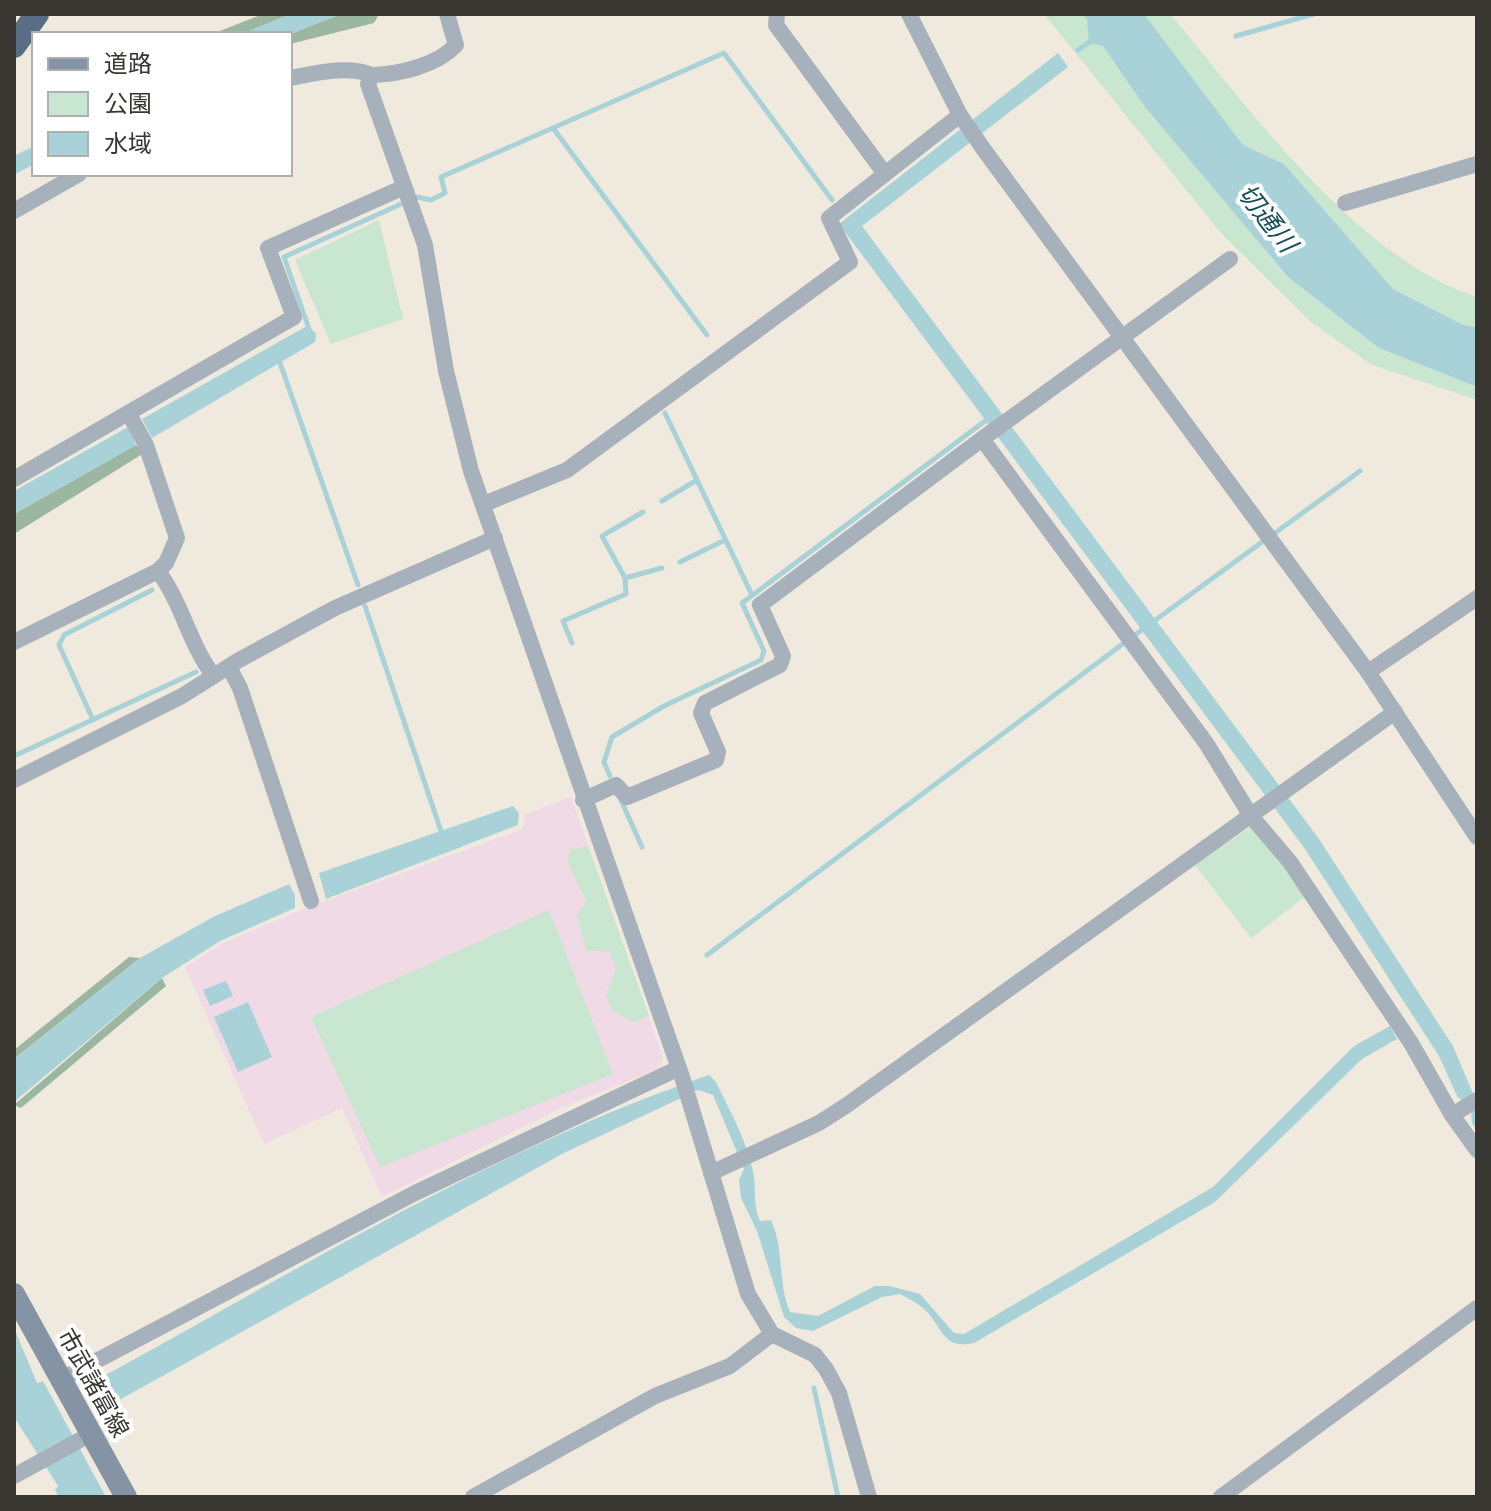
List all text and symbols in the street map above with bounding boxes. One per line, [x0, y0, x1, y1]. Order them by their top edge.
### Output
legend [32, 32, 292, 176]
text: 道路 [104, 48, 152, 79]
text: 公園 [104, 88, 152, 119]
text: 水域 [104, 128, 152, 159]
water label: 切通川 [1230, 177, 1306, 261]
street label: 市武諸富線 [51, 1323, 136, 1443]

